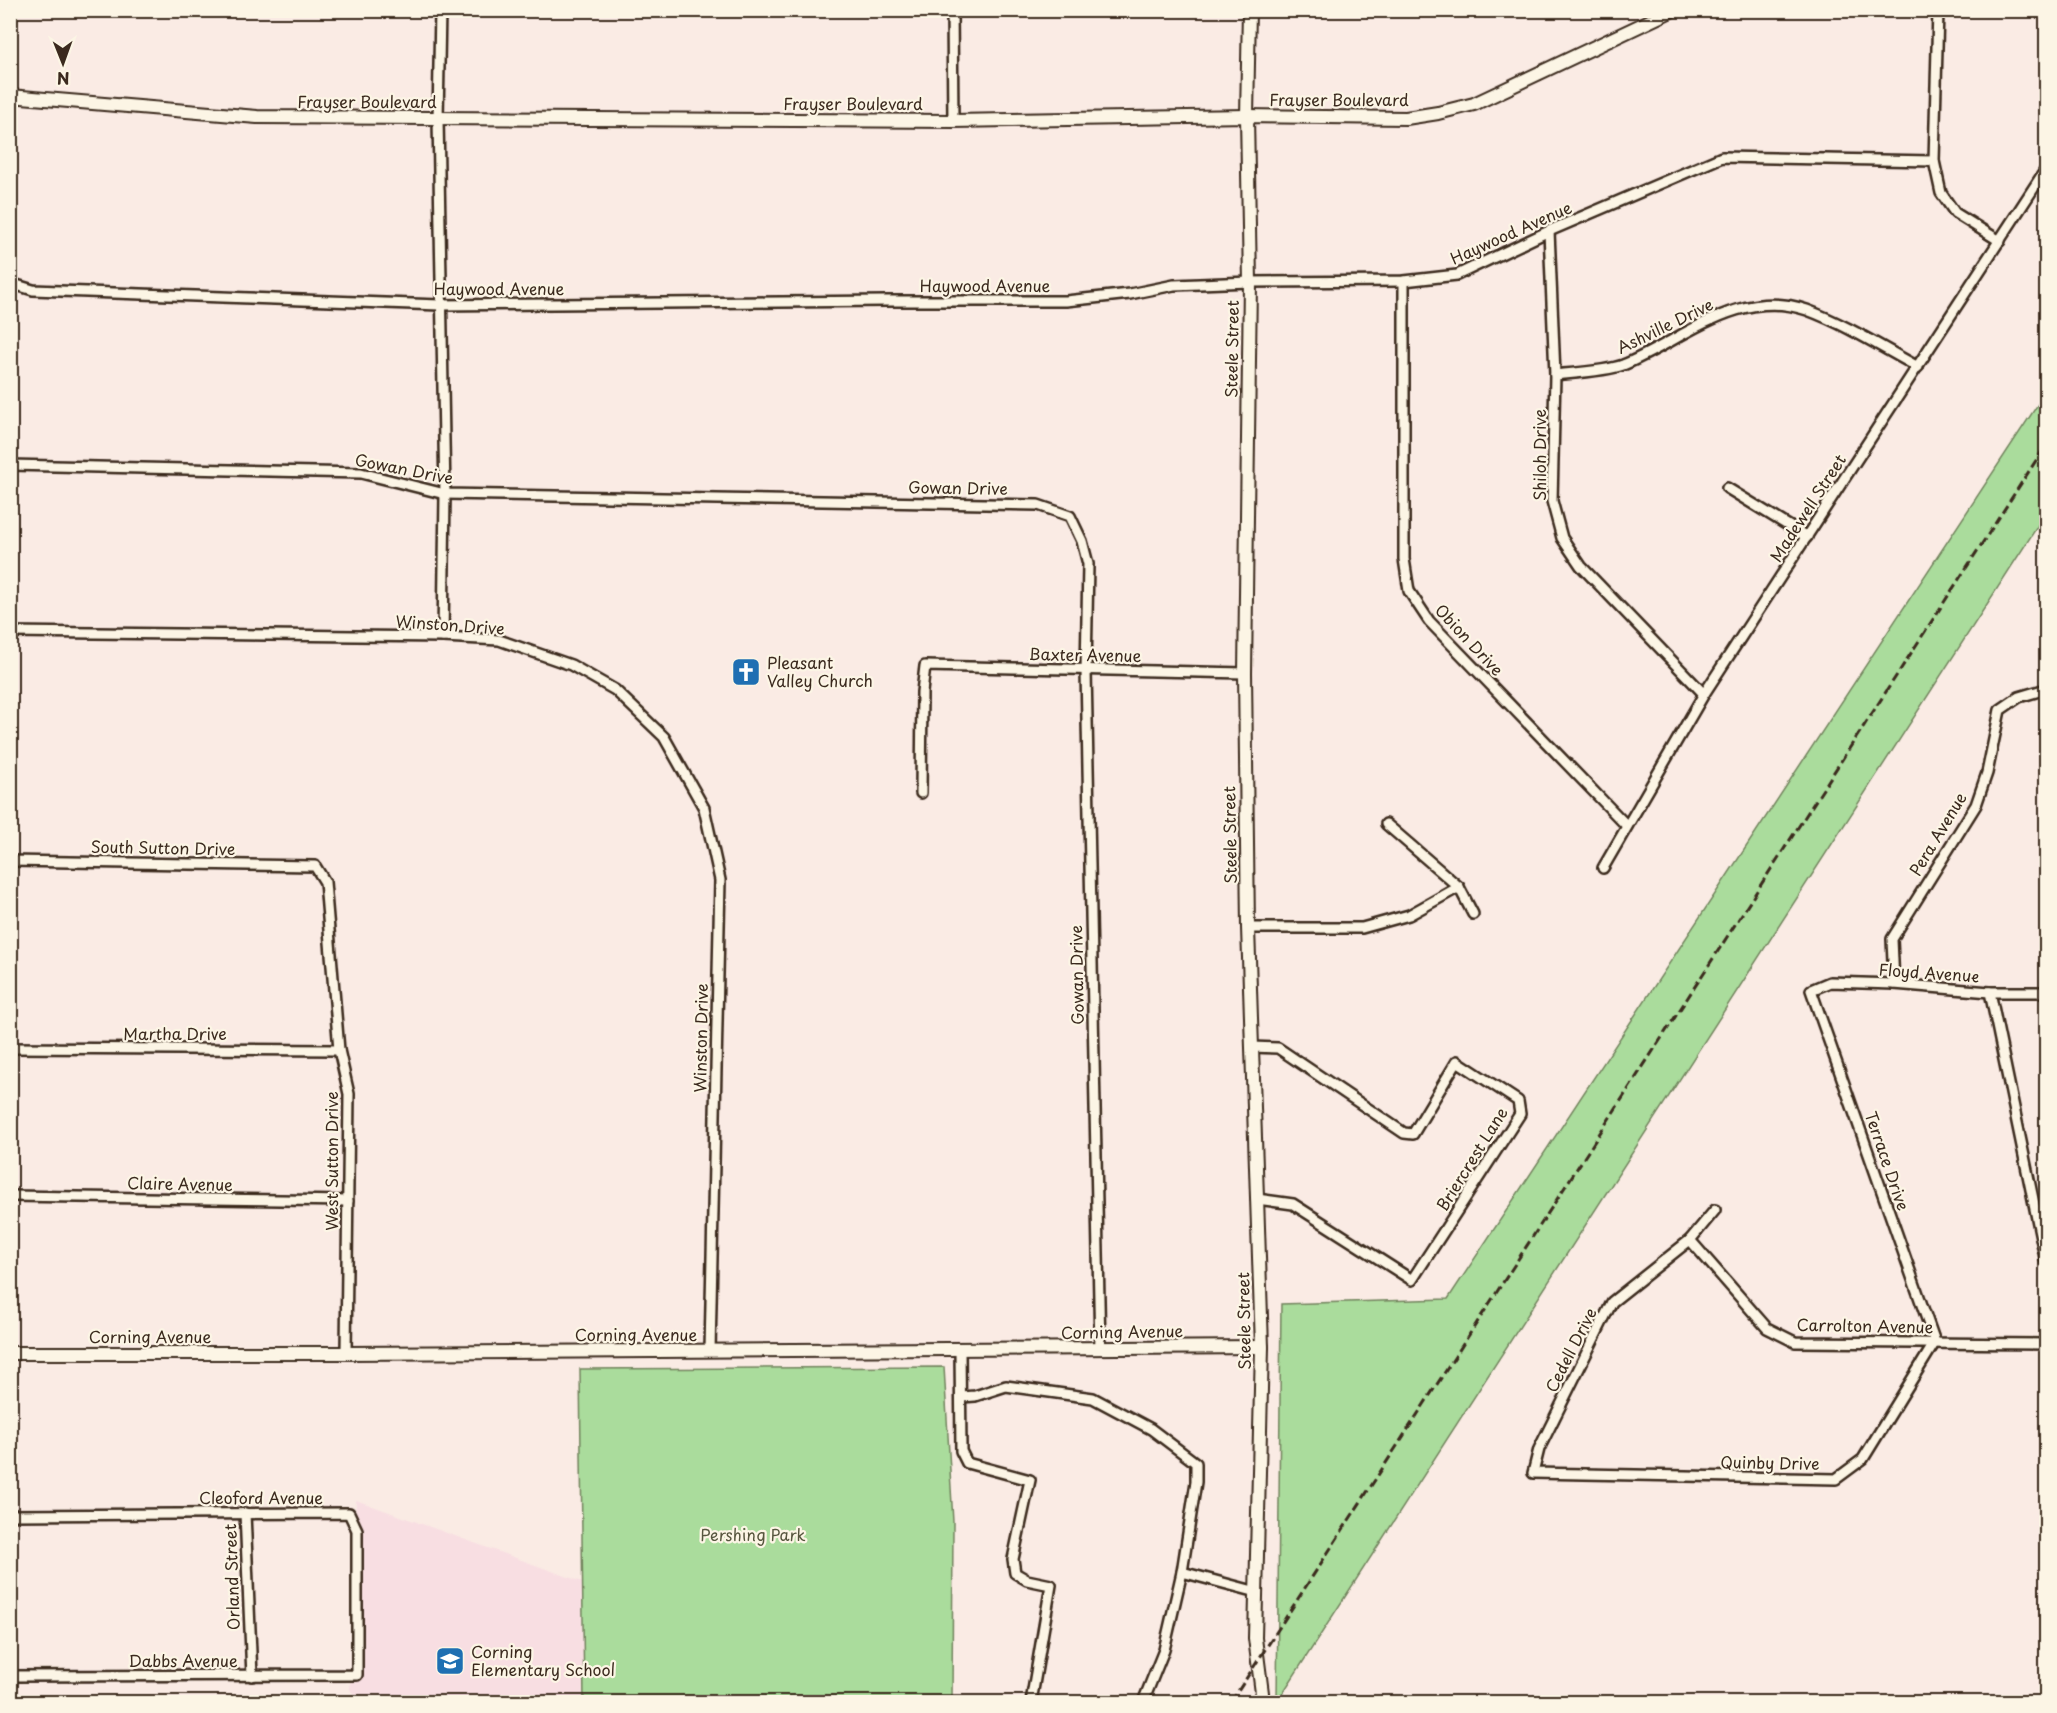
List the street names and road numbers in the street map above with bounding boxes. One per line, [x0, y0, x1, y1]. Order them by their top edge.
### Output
street label: Frayser Boulevard [1269, 87, 1409, 111]
street label: Frayser Boulevard [297, 89, 437, 113]
street label: Frayser Boulevard [783, 91, 923, 115]
street label: Haywood Avenue [1446, 194, 1575, 270]
street label: Haywood Avenue [920, 273, 1051, 297]
street label: Haywood Avenue [434, 276, 565, 300]
street label: Ashville Drive [1612, 291, 1717, 359]
street label: Steele Street [1218, 299, 1244, 398]
street label: Shiloh Drive [1527, 409, 1551, 501]
street label: Gowan Drive [353, 447, 455, 489]
street label: Madewell Street [1763, 448, 1851, 566]
street label: Gowan Drive [908, 474, 1008, 500]
street label: Obion Drive [1430, 598, 1509, 681]
street label: Winston Drive [395, 608, 506, 640]
street label: Baxter Avenue [1029, 641, 1142, 667]
street label: Steele Street [1216, 785, 1242, 884]
street label: Pera Avenue [1903, 787, 1972, 880]
street label: South Sutton Drive [91, 834, 235, 860]
street label: Gowan Drive [1063, 925, 1089, 1025]
street label: Floyd Avenue [1878, 957, 1980, 987]
street label: Winston Drive [687, 983, 713, 1093]
street label: Martha Drive [123, 1021, 227, 1045]
street label: West Sutton Drive [319, 1091, 343, 1231]
street label: Briercrest Lane [1430, 1102, 1513, 1215]
street label: Terrace Drive [1860, 1108, 1916, 1213]
street label: Claire Avenue [127, 1170, 233, 1196]
street label: Steele Street [1230, 1271, 1256, 1370]
street label: Cedell Drive [1539, 1303, 1602, 1396]
street label: Carrolton Avenue [1797, 1312, 1934, 1338]
street label: Corning Avenue [1061, 1318, 1184, 1344]
street label: Corning Avenue [575, 1322, 697, 1346]
street label: Corning Avenue [89, 1324, 211, 1348]
street label: Quinby Drive [1720, 1449, 1820, 1475]
street label: Cleoford Avenue [199, 1485, 323, 1509]
street label: Orland Street [217, 1523, 245, 1631]
street label: Dabbs Avenue [128, 1648, 238, 1672]

